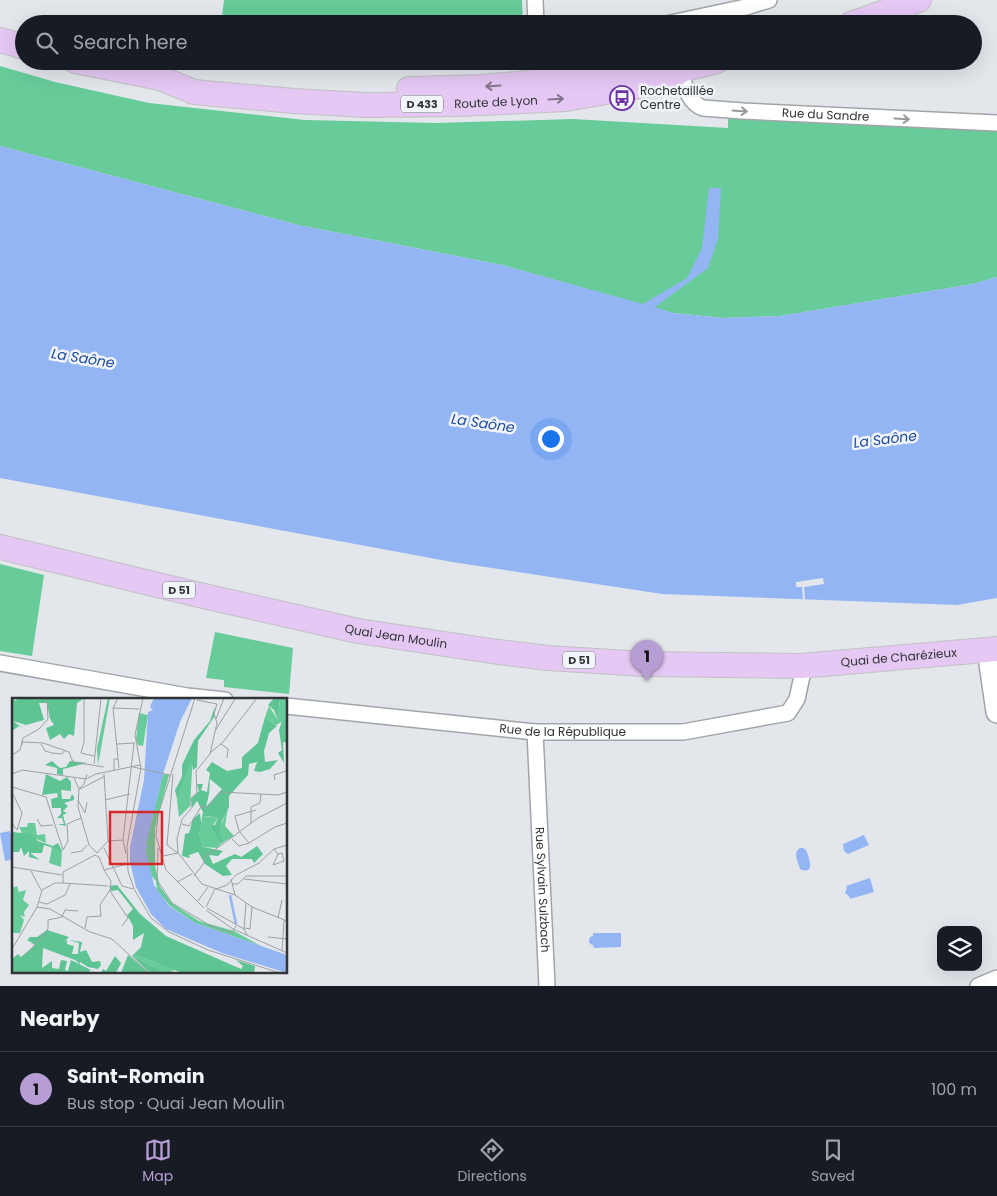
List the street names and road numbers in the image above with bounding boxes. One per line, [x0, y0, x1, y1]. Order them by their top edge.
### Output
street label: Route de Lyon [454, 91, 538, 112]
road number: D 433 [401, 96, 443, 112]
street label: Rue du Sandre [781, 104, 870, 125]
road number: D 51 [163, 582, 195, 598]
street label: Quai Jean Moulin [343, 619, 448, 652]
street label: Quai de Charézieux [840, 643, 958, 671]
road number: D 51 [563, 652, 595, 668]
street label: Rue de la République [499, 719, 626, 740]
street label: Rue Sylvain Sulzbach [532, 827, 554, 953]

